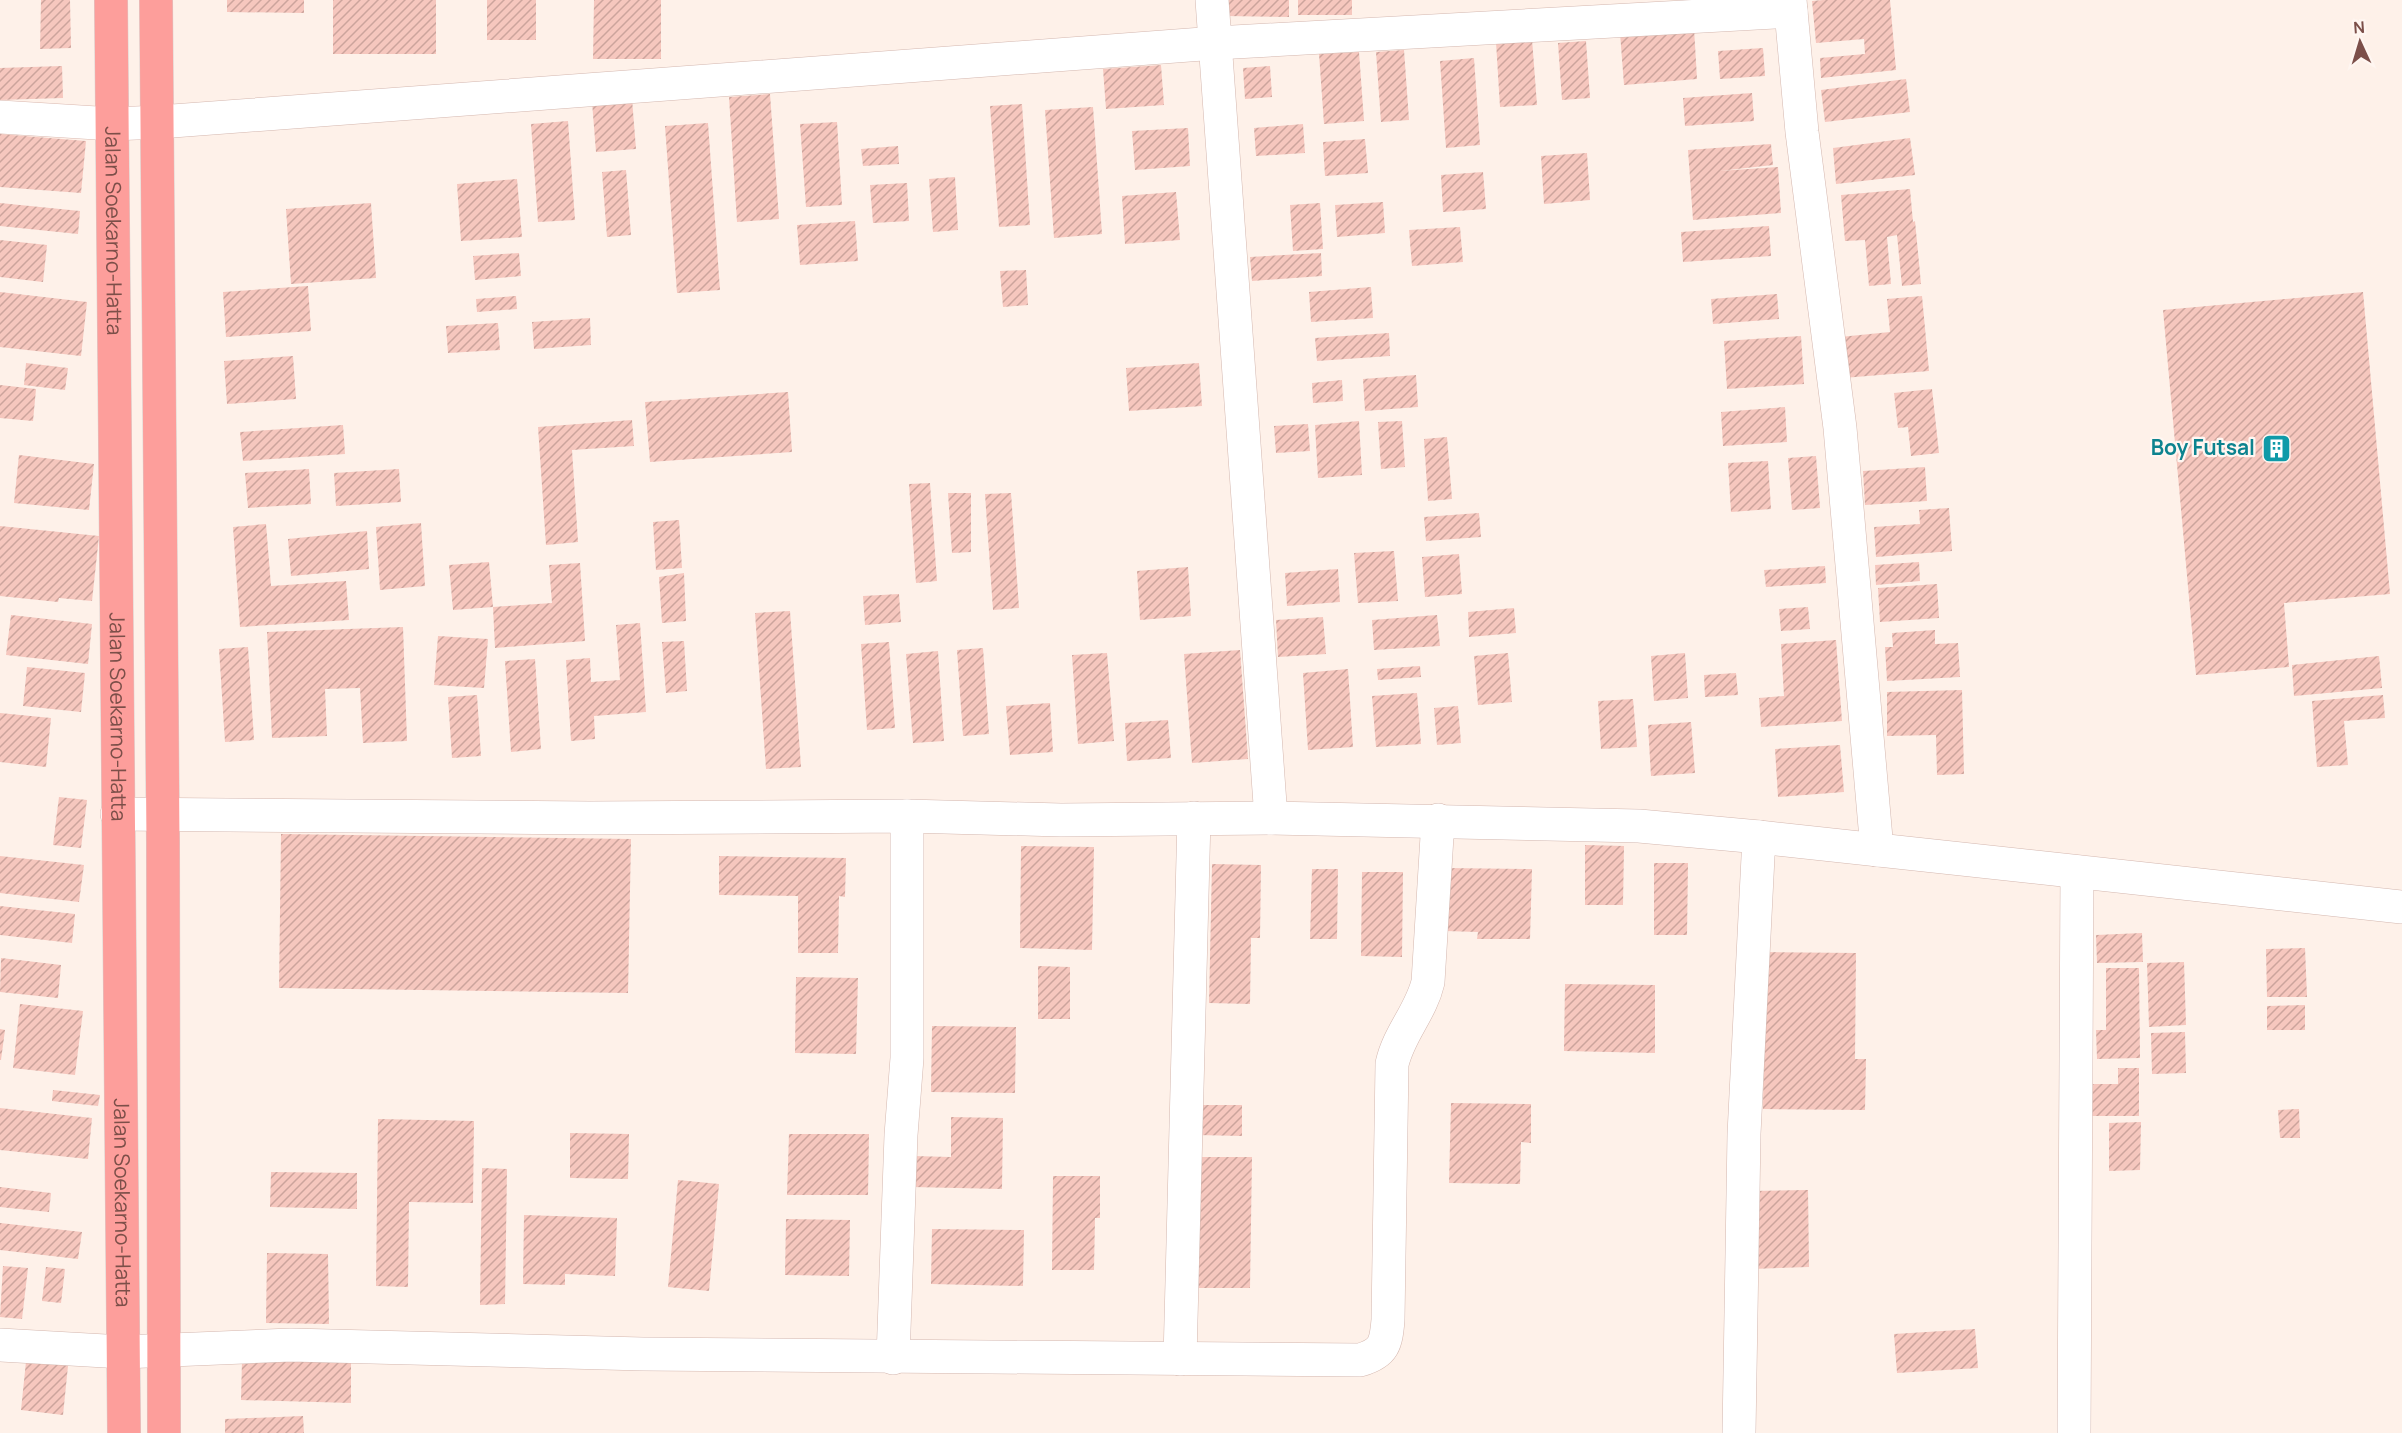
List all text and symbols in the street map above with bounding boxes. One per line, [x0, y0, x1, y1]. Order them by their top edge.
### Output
north arrow [2330, 12, 2390, 72]
text: N [2352, 16, 2365, 38]
street label: Jalan Soekarno-Hatta [99, 126, 129, 336]
building icon: Boy Futsal [2260, 432, 2292, 464]
place label: Boy Futsal [2151, 433, 2255, 461]
street label: Jalan Soekarno-Hatta [104, 612, 133, 822]
street label: Jalan Soekarno-Hatta [108, 1098, 138, 1308]

